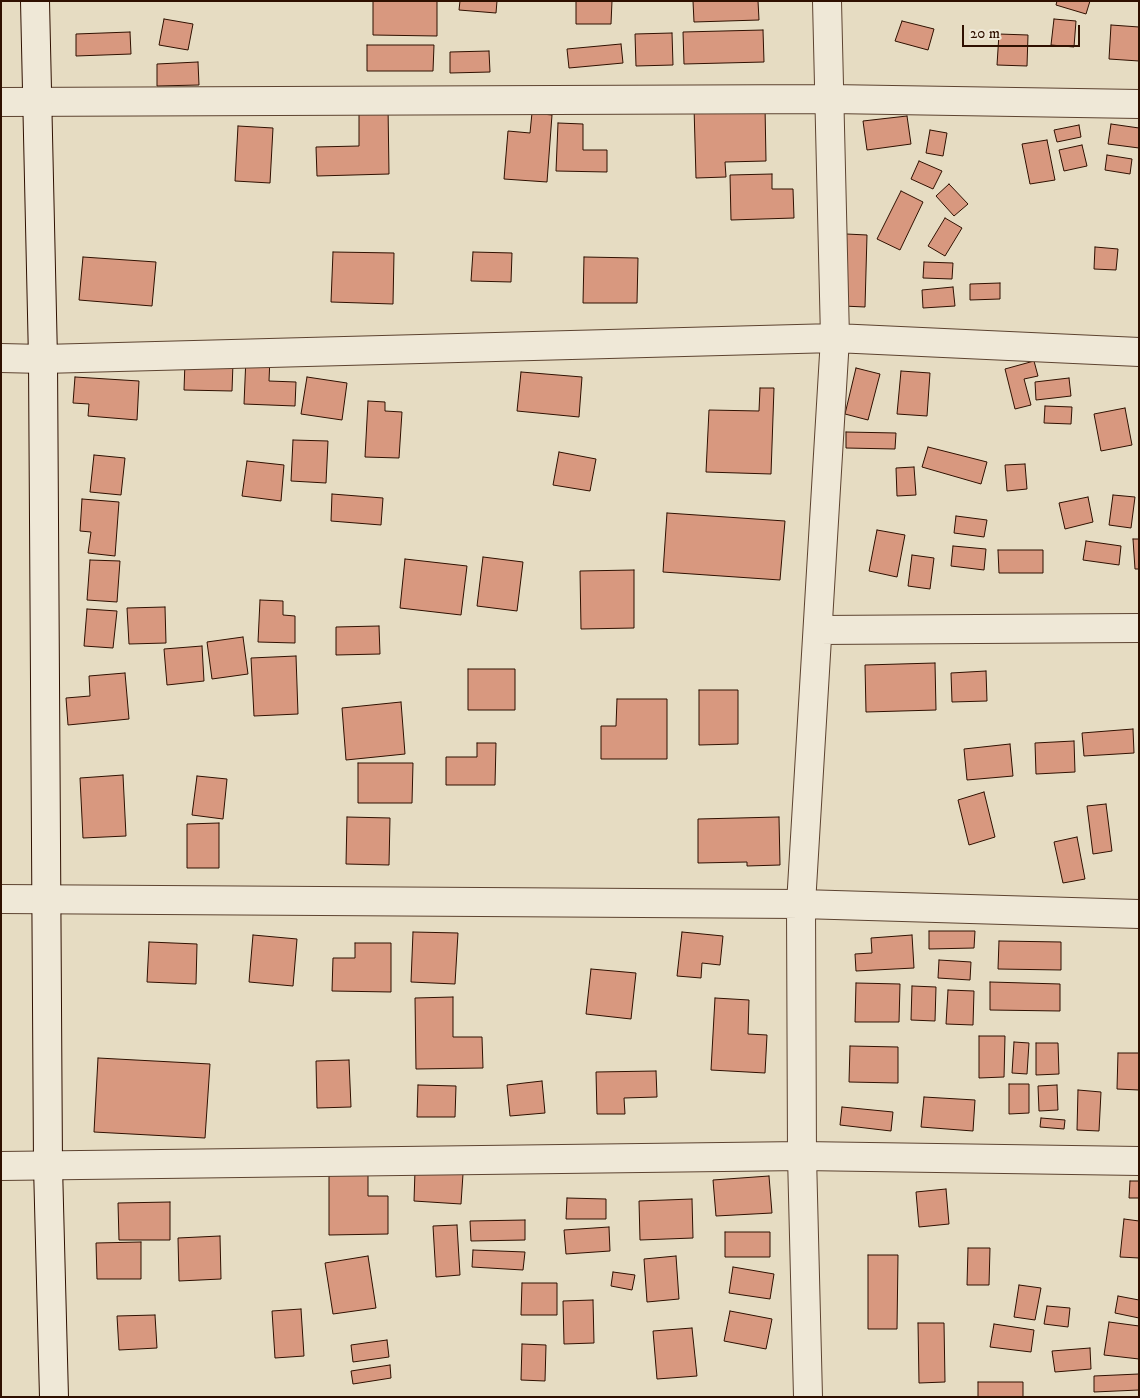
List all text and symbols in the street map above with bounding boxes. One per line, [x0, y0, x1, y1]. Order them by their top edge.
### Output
scale bar [965, 15, 1082, 47]
text: 20 m [970, 24, 1000, 43]

